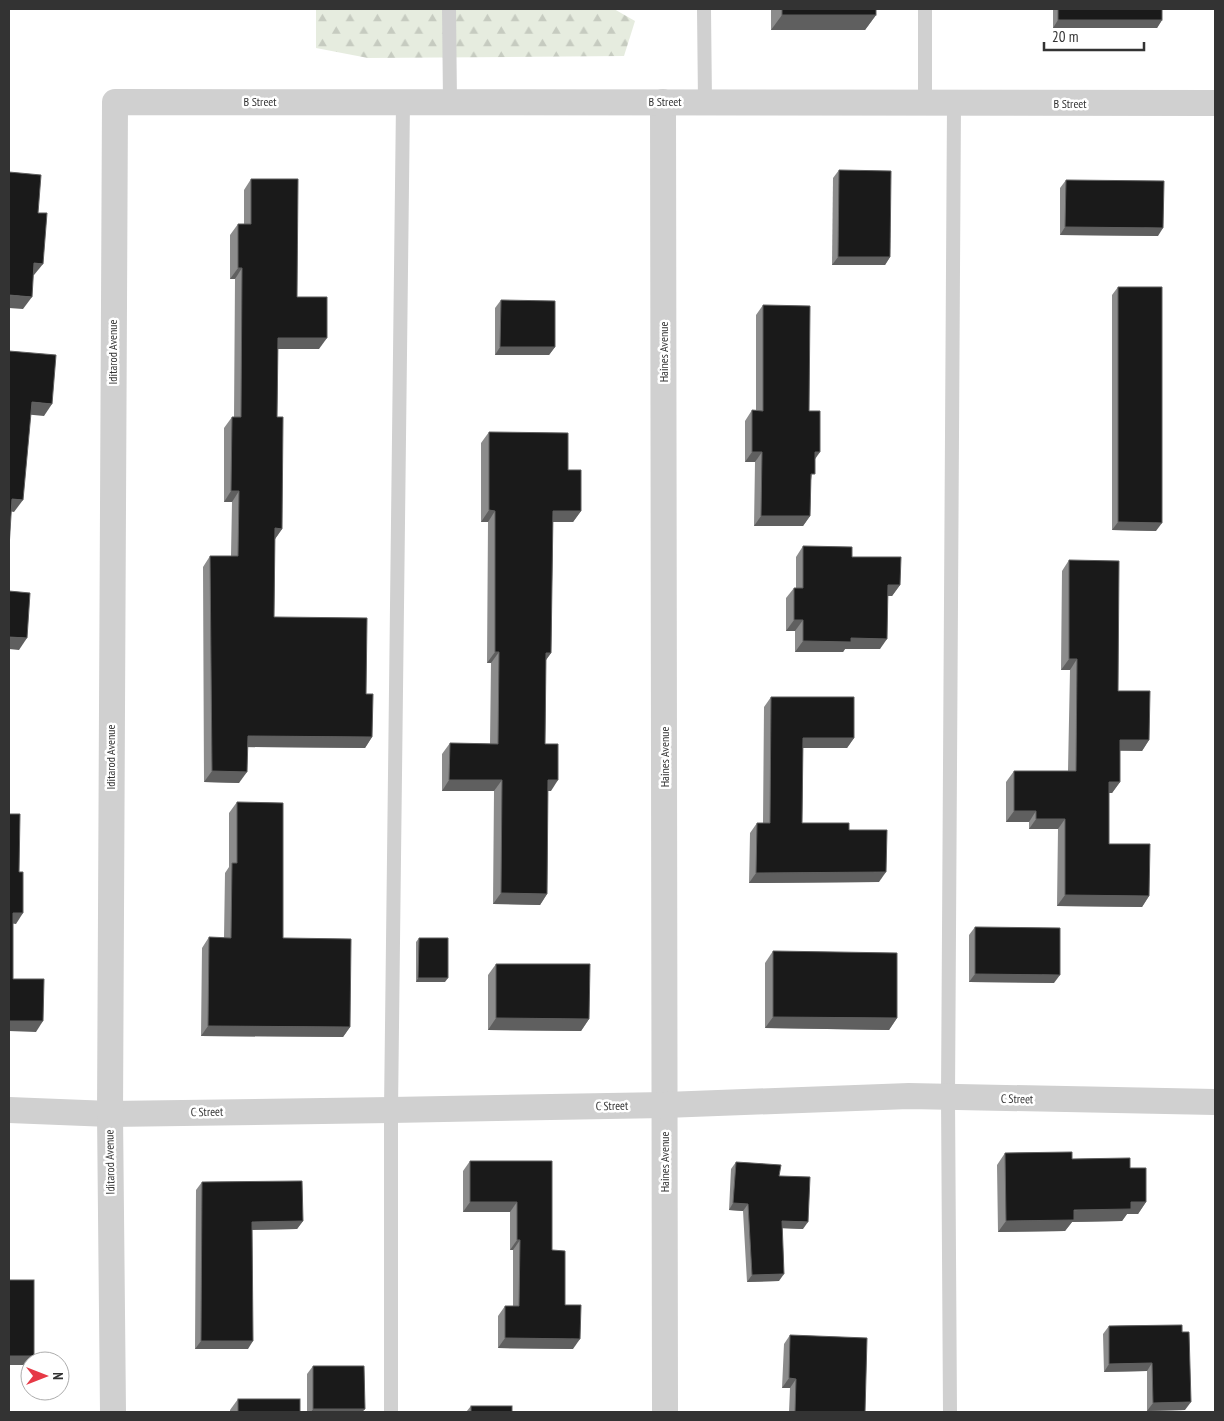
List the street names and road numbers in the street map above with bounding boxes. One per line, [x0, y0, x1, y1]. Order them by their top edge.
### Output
street label: B Street [243, 94, 277, 109]
street label: B Street [648, 94, 682, 109]
street label: B Street [1053, 96, 1087, 111]
street label: Iditarod Avenue [105, 319, 120, 384]
street label: Haines Avenue [656, 322, 671, 382]
street label: Iditarod Avenue [103, 724, 118, 789]
street label: Haines Avenue [657, 727, 672, 787]
street label: C Street [1001, 1091, 1034, 1106]
street label: C Street [596, 1098, 629, 1113]
street label: C Street [191, 1104, 224, 1119]
street label: Iditarod Avenue [101, 1129, 118, 1195]
street label: Haines Avenue [657, 1132, 672, 1192]

